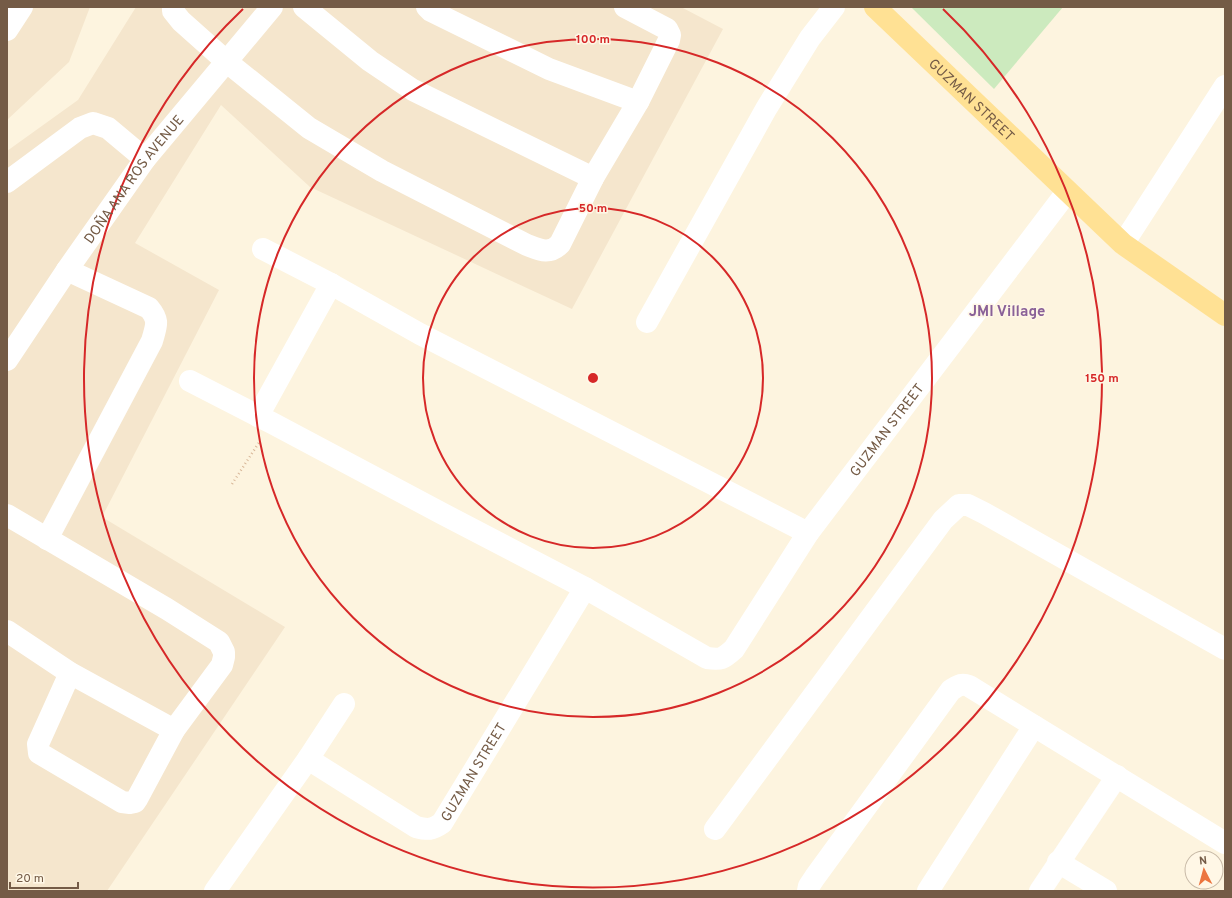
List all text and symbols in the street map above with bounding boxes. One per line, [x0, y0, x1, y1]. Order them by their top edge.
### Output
text: 100 m [576, 32, 610, 48]
street label: GUZMAN STREET [924, 56, 1017, 146]
street label: DOÑA ANA ROS AVENUE [81, 112, 188, 247]
text: 50 m [579, 201, 607, 217]
district label: JMI Village [969, 303, 1045, 322]
centre of rings [586, 371, 600, 385]
text: 150 m [1085, 371, 1119, 387]
street label: GUZMAN STREET [847, 381, 928, 480]
street label: GUZMAN STREET [438, 720, 511, 825]
north arrow [1184, 850, 1224, 890]
text: N [1198, 854, 1208, 868]
scale bar [10, 864, 78, 890]
text: 20 m [16, 871, 44, 887]

